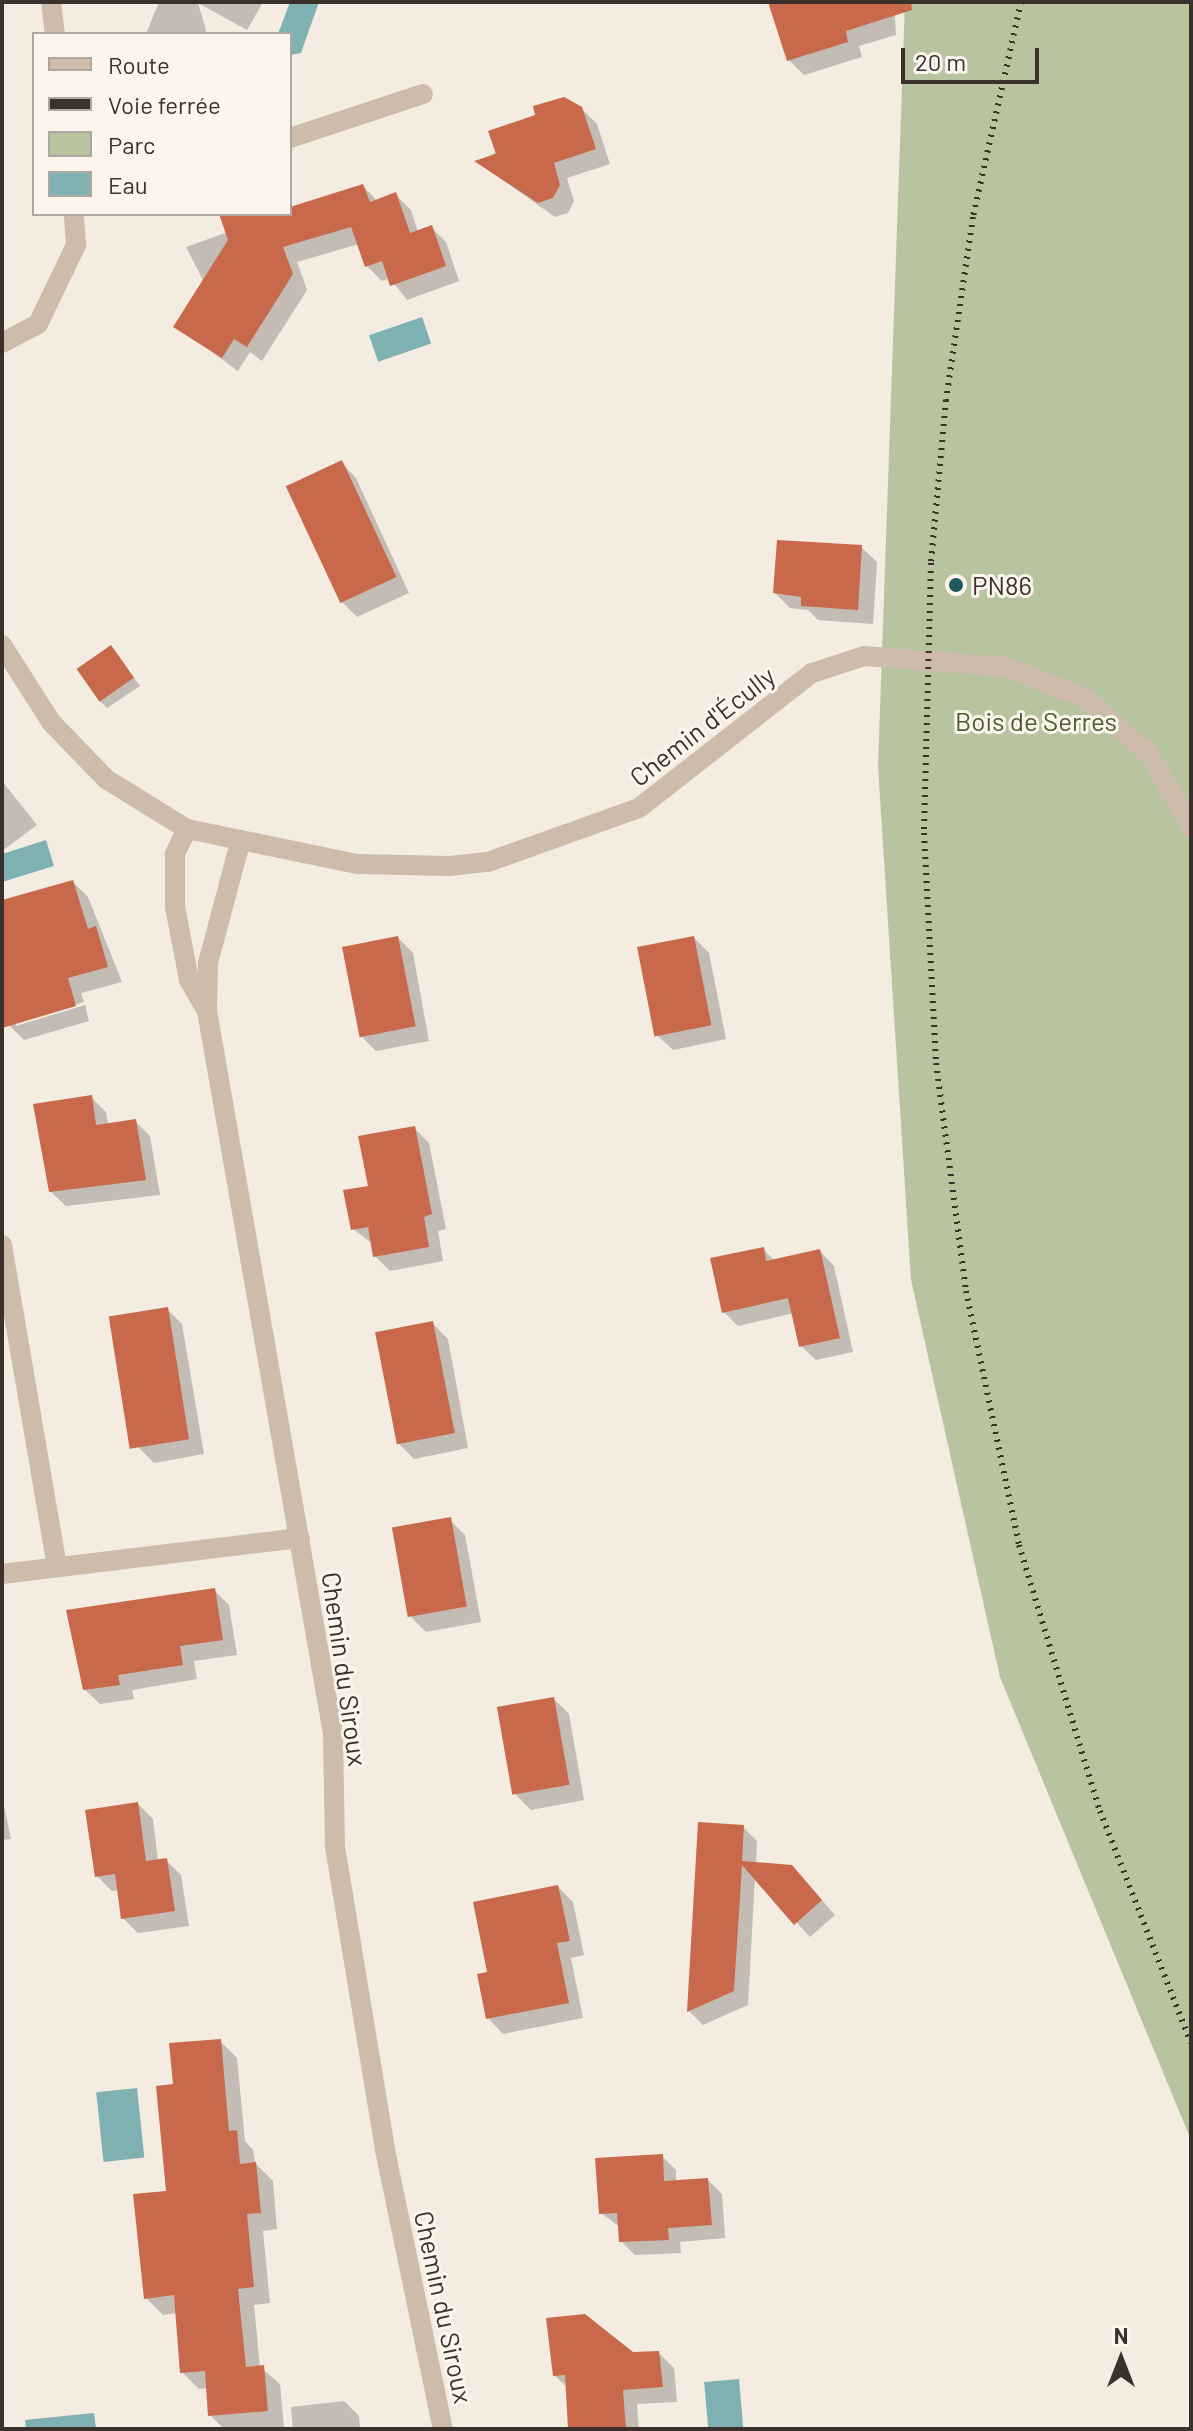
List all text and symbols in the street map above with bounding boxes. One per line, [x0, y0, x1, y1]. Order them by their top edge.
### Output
legend [32, 32, 292, 216]
scale bar [905, 32, 1043, 82]
text: 20 m [915, 47, 966, 76]
text: Route [108, 50, 170, 79]
text: Voie ferrée [108, 90, 221, 119]
text: Parc [108, 130, 156, 159]
text: Eau [108, 170, 148, 199]
place label: PN86 [972, 569, 1032, 601]
marker: PN86 [947, 576, 965, 594]
street label: Chemin d'Écully [623, 660, 781, 792]
park label: Bois de Serres [955, 705, 1117, 737]
street label: Chemin du Siroux [316, 1570, 374, 1768]
street label: Chemin du Siroux [408, 2208, 480, 2406]
north arrow [1081, 2319, 1161, 2399]
text: N [1114, 2322, 1128, 2348]

